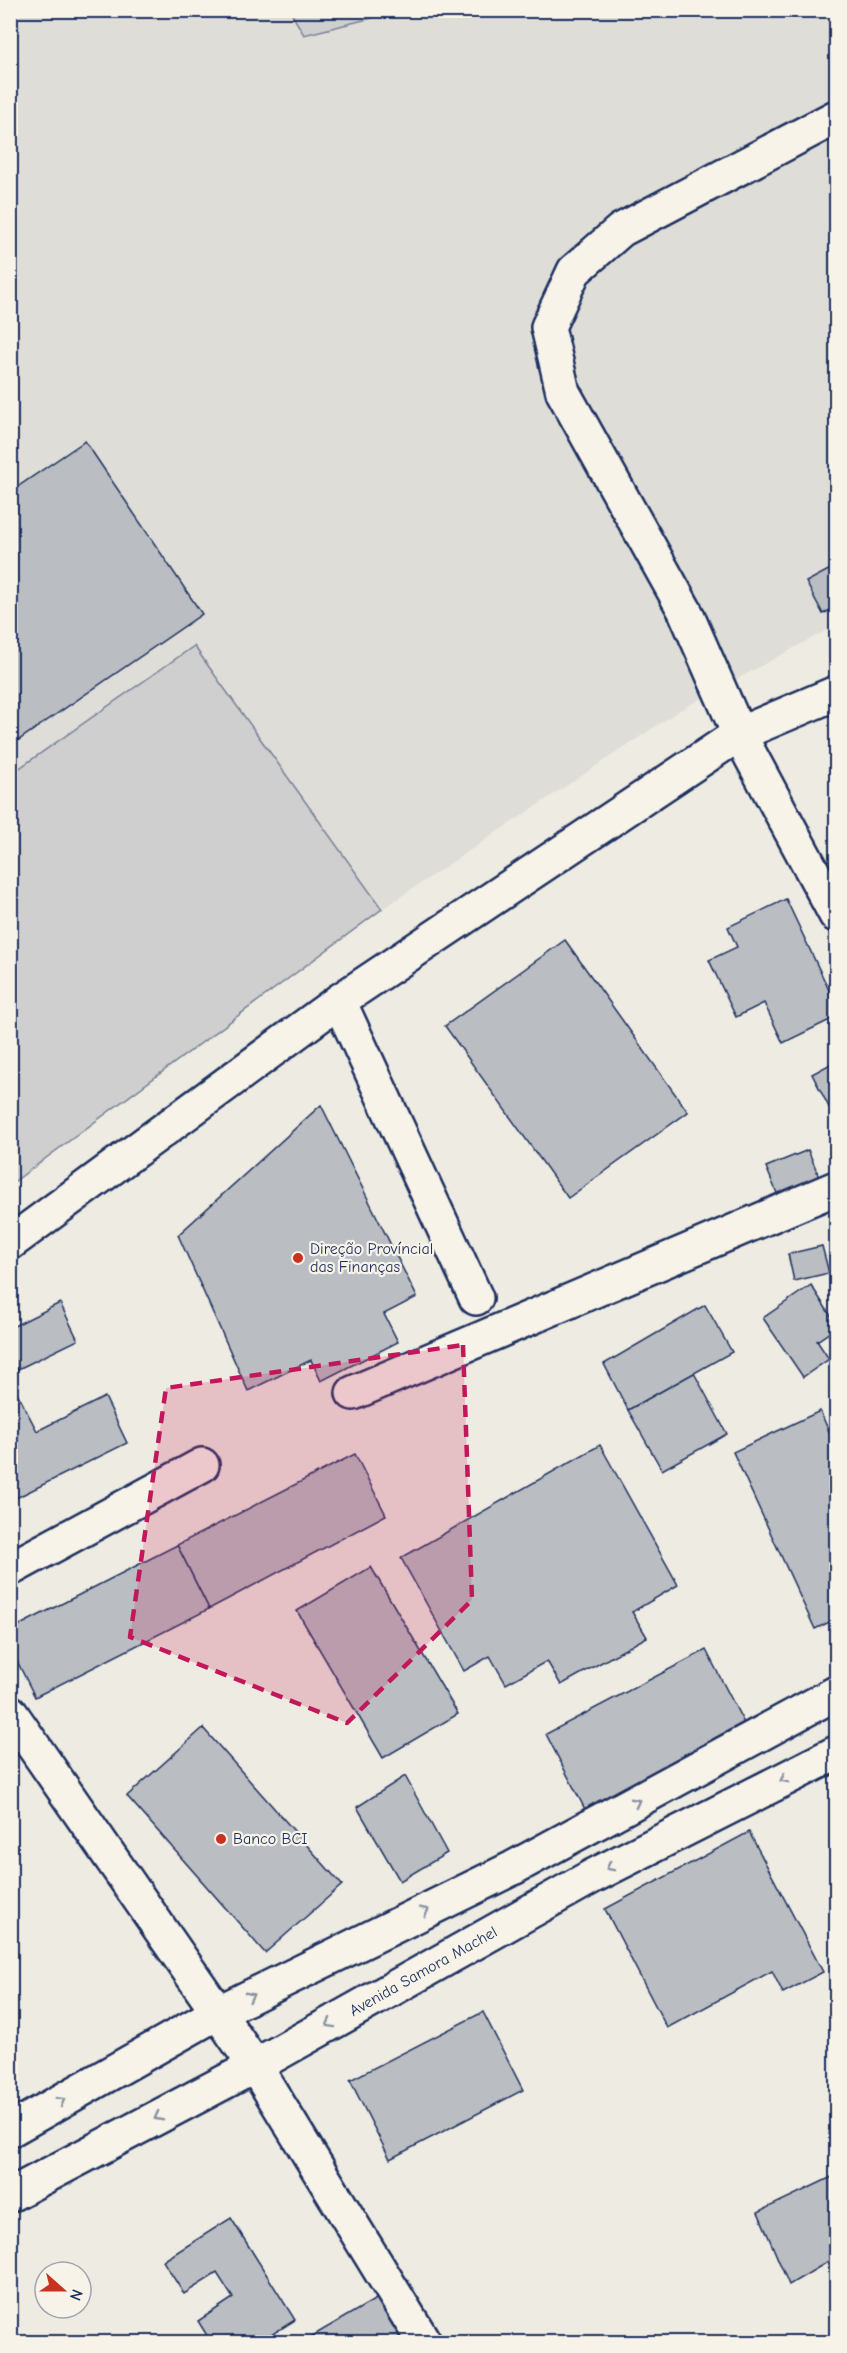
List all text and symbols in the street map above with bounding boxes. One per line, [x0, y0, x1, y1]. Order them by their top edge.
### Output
place label: Direção Províncial das Finanças [310, 1240, 433, 1276]
marker: Direção Províncial das Finanças [291, 1251, 305, 1265]
one-way arrow [779, 1772, 790, 1784]
one-way arrow [630, 1798, 640, 1809]
place label: Banco BCI [233, 1830, 308, 1848]
marker: Banco BCI [214, 1832, 228, 1846]
one-way arrow [606, 1860, 616, 1871]
one-way arrow [419, 1907, 430, 1918]
street label: Avenida Samora Machel [346, 1923, 500, 2020]
one-way arrow [244, 1992, 255, 2004]
one-way arrow [326, 2017, 336, 2028]
one-way arrow [55, 2097, 65, 2108]
one-way arrow [154, 2110, 165, 2121]
north arrow [33, 2260, 93, 2320]
text: N [66, 2287, 86, 2303]

